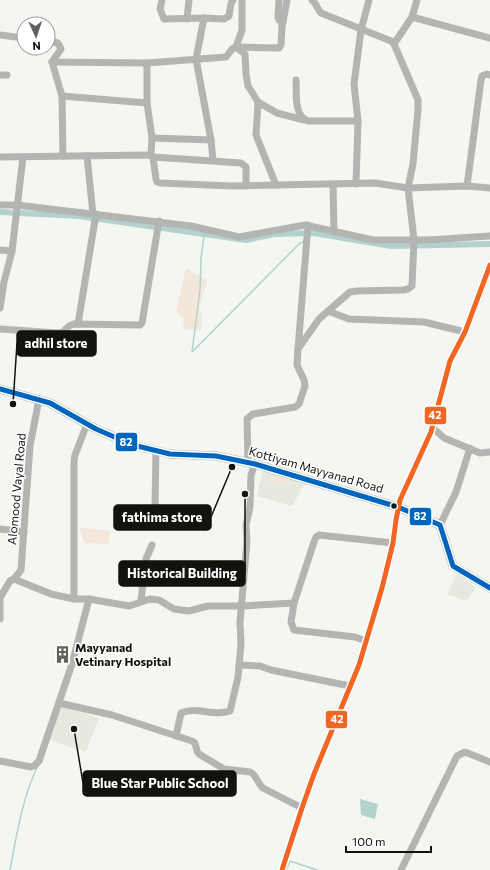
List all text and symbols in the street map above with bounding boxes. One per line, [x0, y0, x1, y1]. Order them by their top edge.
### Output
north arrow [16, 16, 56, 56]
text: N [32, 40, 41, 53]
callout: adhil store [17, 331, 96, 356]
text: adhil store [25, 335, 88, 351]
line badge: 42 [424, 406, 447, 425]
text: 42 [429, 408, 441, 421]
street label: Alomood Vayal Road [4, 432, 28, 545]
line badge: 82 [115, 432, 138, 452]
text: 82 [120, 435, 133, 448]
street label: Kottiyam Mayyanad Road [247, 443, 385, 495]
unlabelled marker [389, 501, 399, 511]
callout: fathima store [114, 505, 211, 530]
line badge: 82 [409, 507, 432, 526]
text: fathima store [122, 509, 202, 525]
text: 82 [414, 509, 427, 522]
callout: Historical Building [119, 561, 245, 586]
text: Historical Building [127, 565, 237, 581]
place label: Mayyanad Vetinary Hospital [75, 640, 171, 668]
building icon: Mayyanad Vetinary Hospital [52, 645, 72, 665]
line badge: 42 [325, 710, 348, 729]
text: 42 [331, 712, 343, 725]
callout: Blue Star Public School [83, 771, 236, 796]
text: Blue Star Public School [92, 775, 228, 791]
scale bar [346, 828, 431, 854]
text: 100 m [352, 834, 386, 848]

